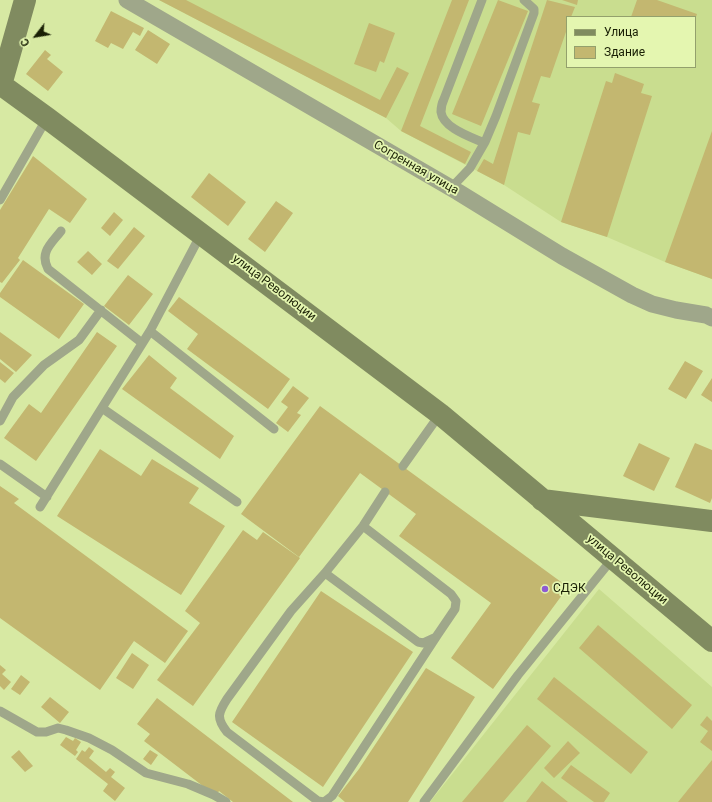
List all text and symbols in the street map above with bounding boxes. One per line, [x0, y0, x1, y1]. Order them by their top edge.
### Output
north arrow [16, 16, 56, 56]
legend [566, 16, 696, 68]
text: Улица [604, 25, 639, 39]
text: С [18, 36, 33, 49]
text: Здание [604, 45, 645, 59]
street label: Согренная улица [371, 138, 461, 198]
street label: улица Революции [229, 252, 319, 324]
street label: улица Революции [584, 532, 670, 608]
place label: СДЭК [553, 582, 586, 596]
marker: СДЭК [540, 584, 550, 594]

